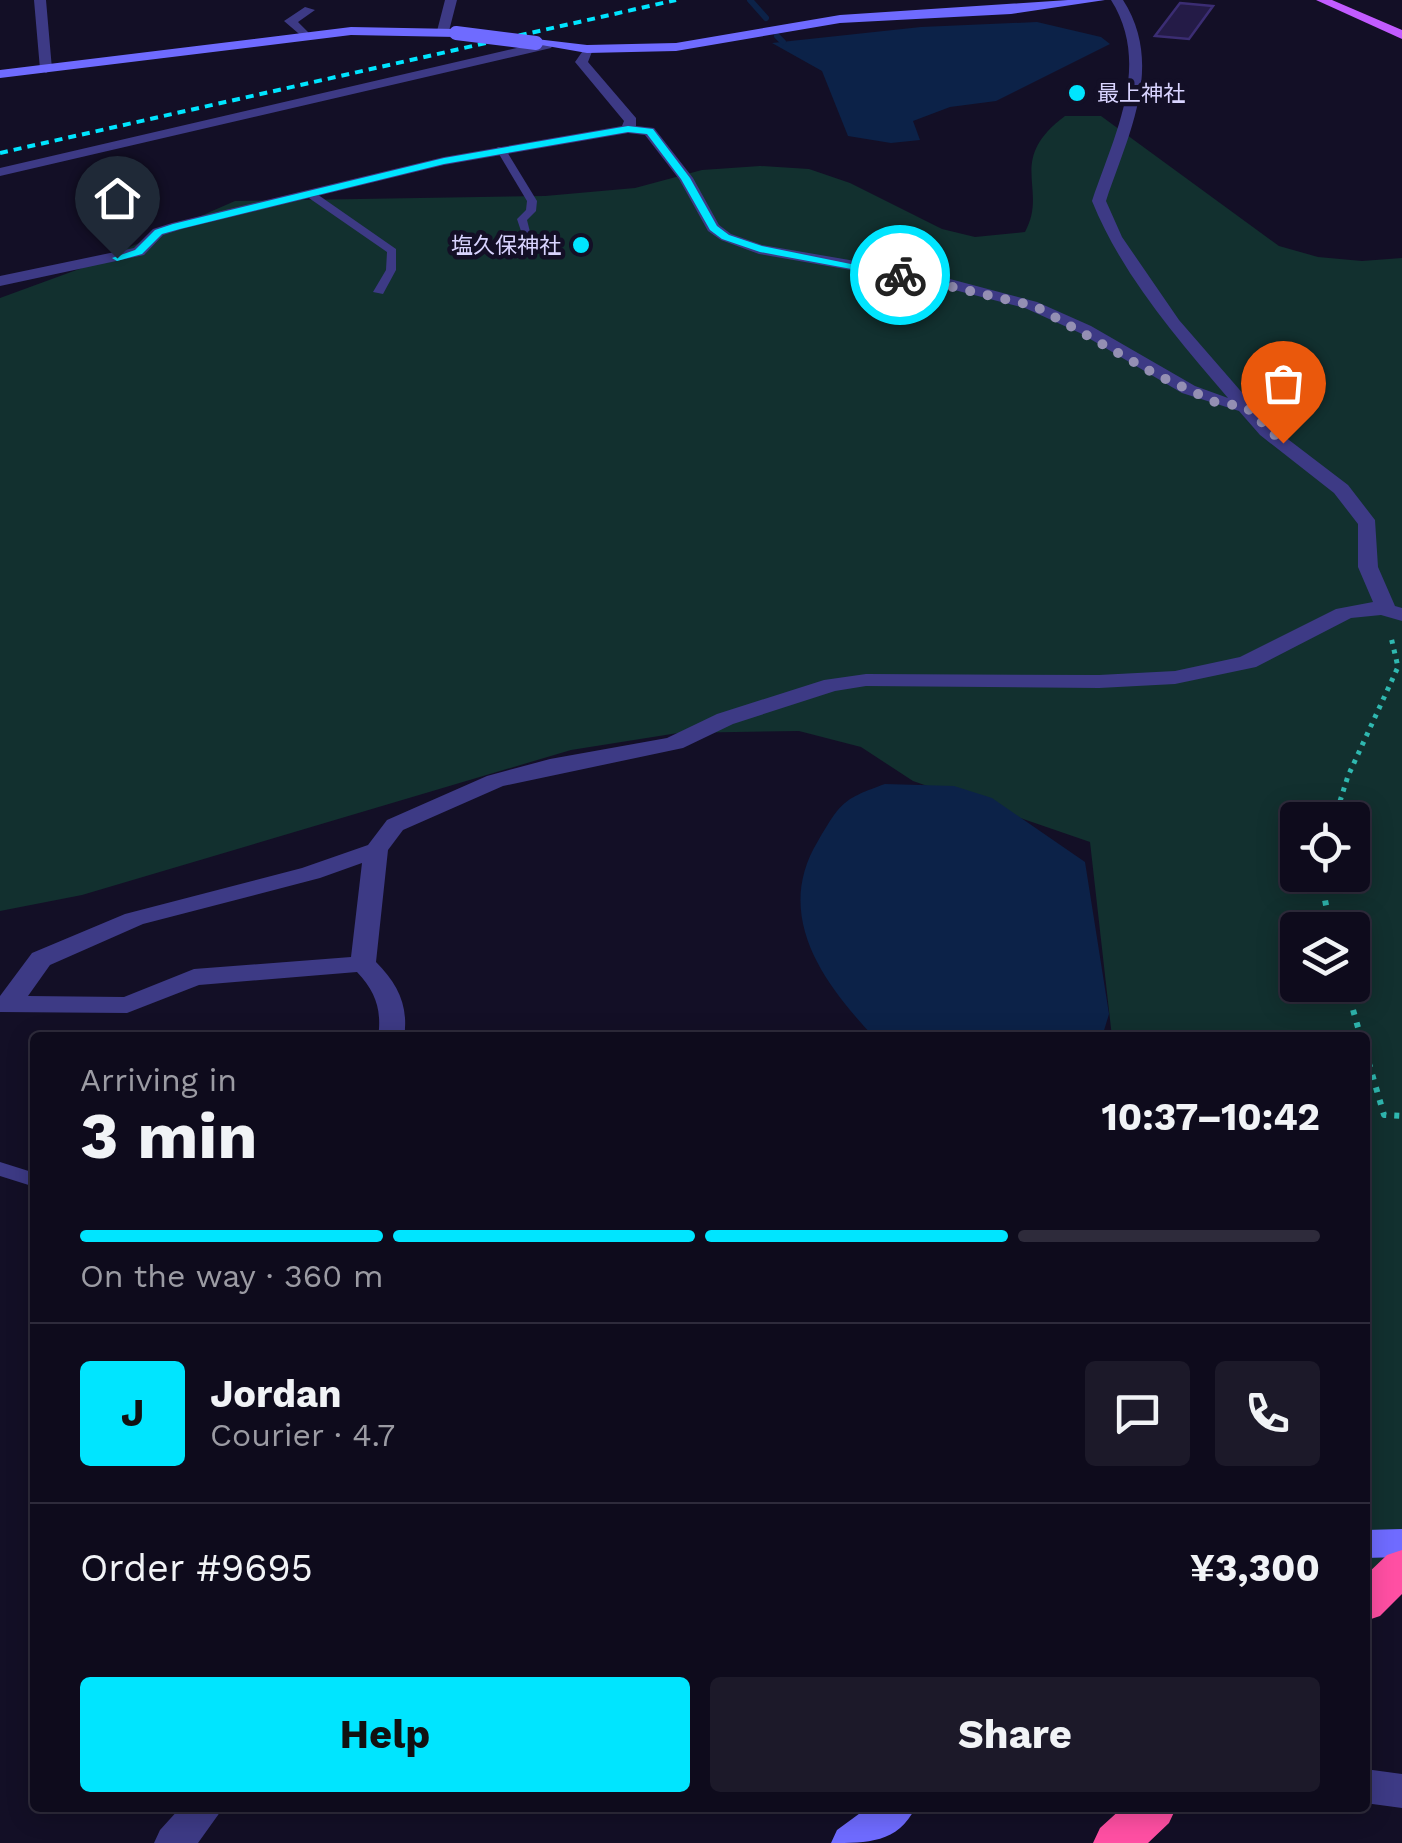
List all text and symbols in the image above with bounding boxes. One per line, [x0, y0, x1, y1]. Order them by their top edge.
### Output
place label: 最上神社 [1097, 81, 1185, 106]
marker: 最上神社 [1066, 82, 1088, 104]
pin [75, 156, 160, 259]
icon: home [90, 171, 145, 226]
courier [850, 225, 950, 325]
place label: 塩久保神社 [451, 233, 561, 258]
marker: 塩久保神社 [570, 234, 592, 256]
icon: bike [873, 248, 928, 303]
pin [1241, 341, 1326, 444]
icon: bag [1256, 356, 1311, 411]
map controls [1280, 802, 1370, 1002]
button: locate [1280, 802, 1370, 892]
button: layers [1280, 912, 1370, 1002]
text: Arriving in [80, 1061, 237, 1099]
text: 10:37–10:42 [1101, 1095, 1320, 1139]
text: 3 min [80, 1098, 258, 1174]
text: On the way · 360 m [80, 1257, 384, 1295]
button: chat [1085, 1361, 1190, 1466]
button: phone [1215, 1361, 1320, 1466]
text: Jordan [210, 1372, 342, 1416]
text: J [121, 1391, 144, 1435]
text: Courier · 4.7 [210, 1416, 395, 1454]
text: Order #9695 [80, 1546, 313, 1590]
text: ¥3,300 [1190, 1546, 1320, 1590]
button: Help [80, 1677, 690, 1792]
button: Share [710, 1677, 1320, 1792]

